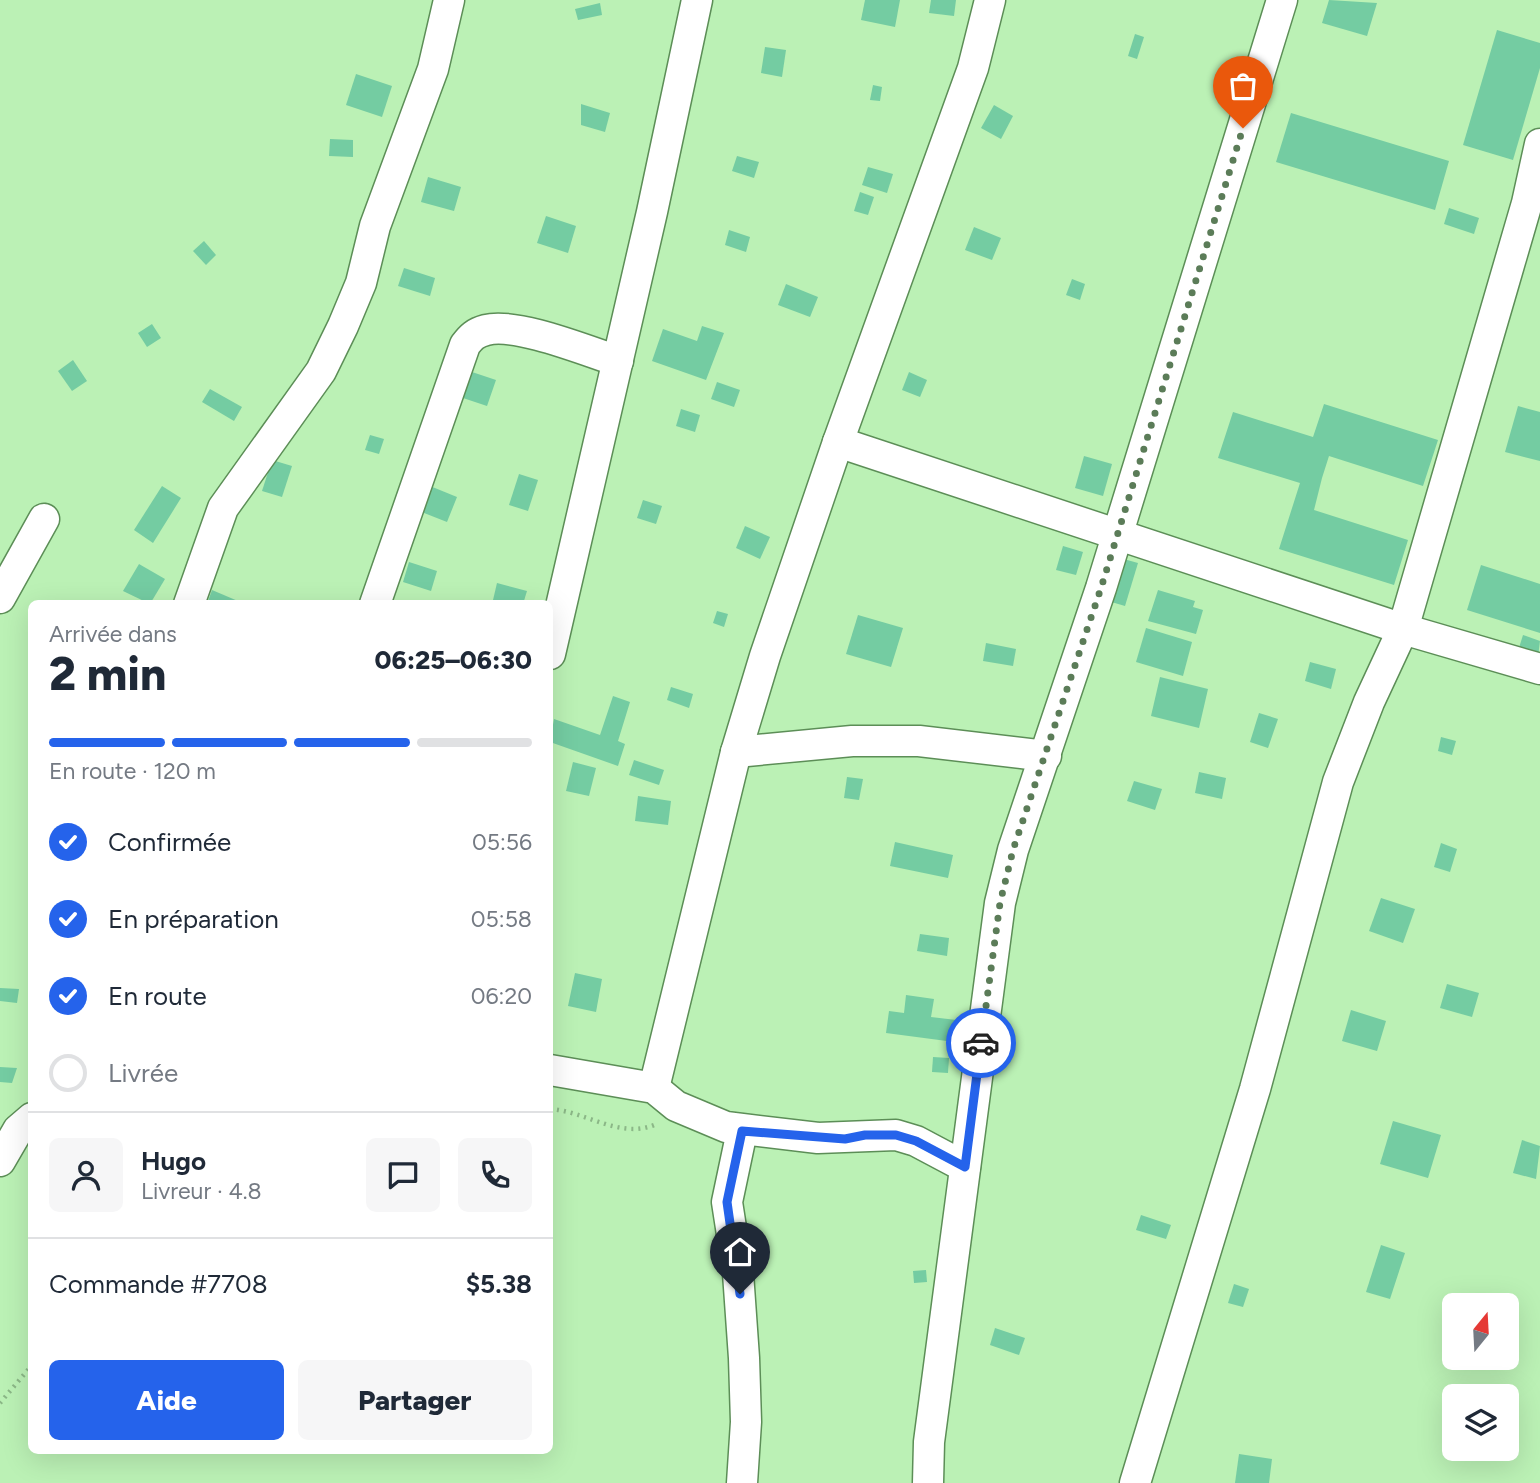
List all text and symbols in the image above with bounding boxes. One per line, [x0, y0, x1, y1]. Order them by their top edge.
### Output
pin [1213, 56, 1273, 128]
icon: bag [1224, 67, 1262, 105]
text: Arrivée dans [49, 620, 177, 648]
text: 06:25–06:30 [374, 644, 532, 676]
text: 2 min [49, 646, 166, 702]
text: En route · 120 m [49, 757, 216, 785]
icon: check [49, 823, 87, 861]
text: Confirmée [108, 826, 231, 858]
text: 05:56 [472, 828, 532, 856]
icon: check [49, 900, 87, 938]
text: En préparation [108, 903, 279, 935]
text: 05:58 [471, 905, 532, 933]
icon: check [49, 977, 87, 1015]
text: En route [108, 980, 207, 1012]
text: 06:20 [471, 982, 532, 1010]
courier [946, 1008, 1016, 1078]
icon: car [962, 1024, 1000, 1062]
text: Livrée [108, 1057, 178, 1089]
button: person [49, 1138, 123, 1212]
button: chat [366, 1138, 440, 1212]
button: phone [458, 1138, 532, 1212]
text: Hugo [141, 1145, 206, 1177]
text: Livreur · 4.8 [141, 1177, 262, 1205]
pin [710, 1222, 770, 1294]
icon: home [721, 1233, 759, 1271]
text: Commande #7708 [49, 1268, 268, 1300]
text: $5.38 [466, 1268, 532, 1300]
north arrow [1442, 1293, 1519, 1370]
map controls [1442, 1293, 1519, 1461]
button: Aide [49, 1360, 284, 1440]
button: Partager [298, 1360, 532, 1440]
button: layers [1442, 1384, 1519, 1461]

